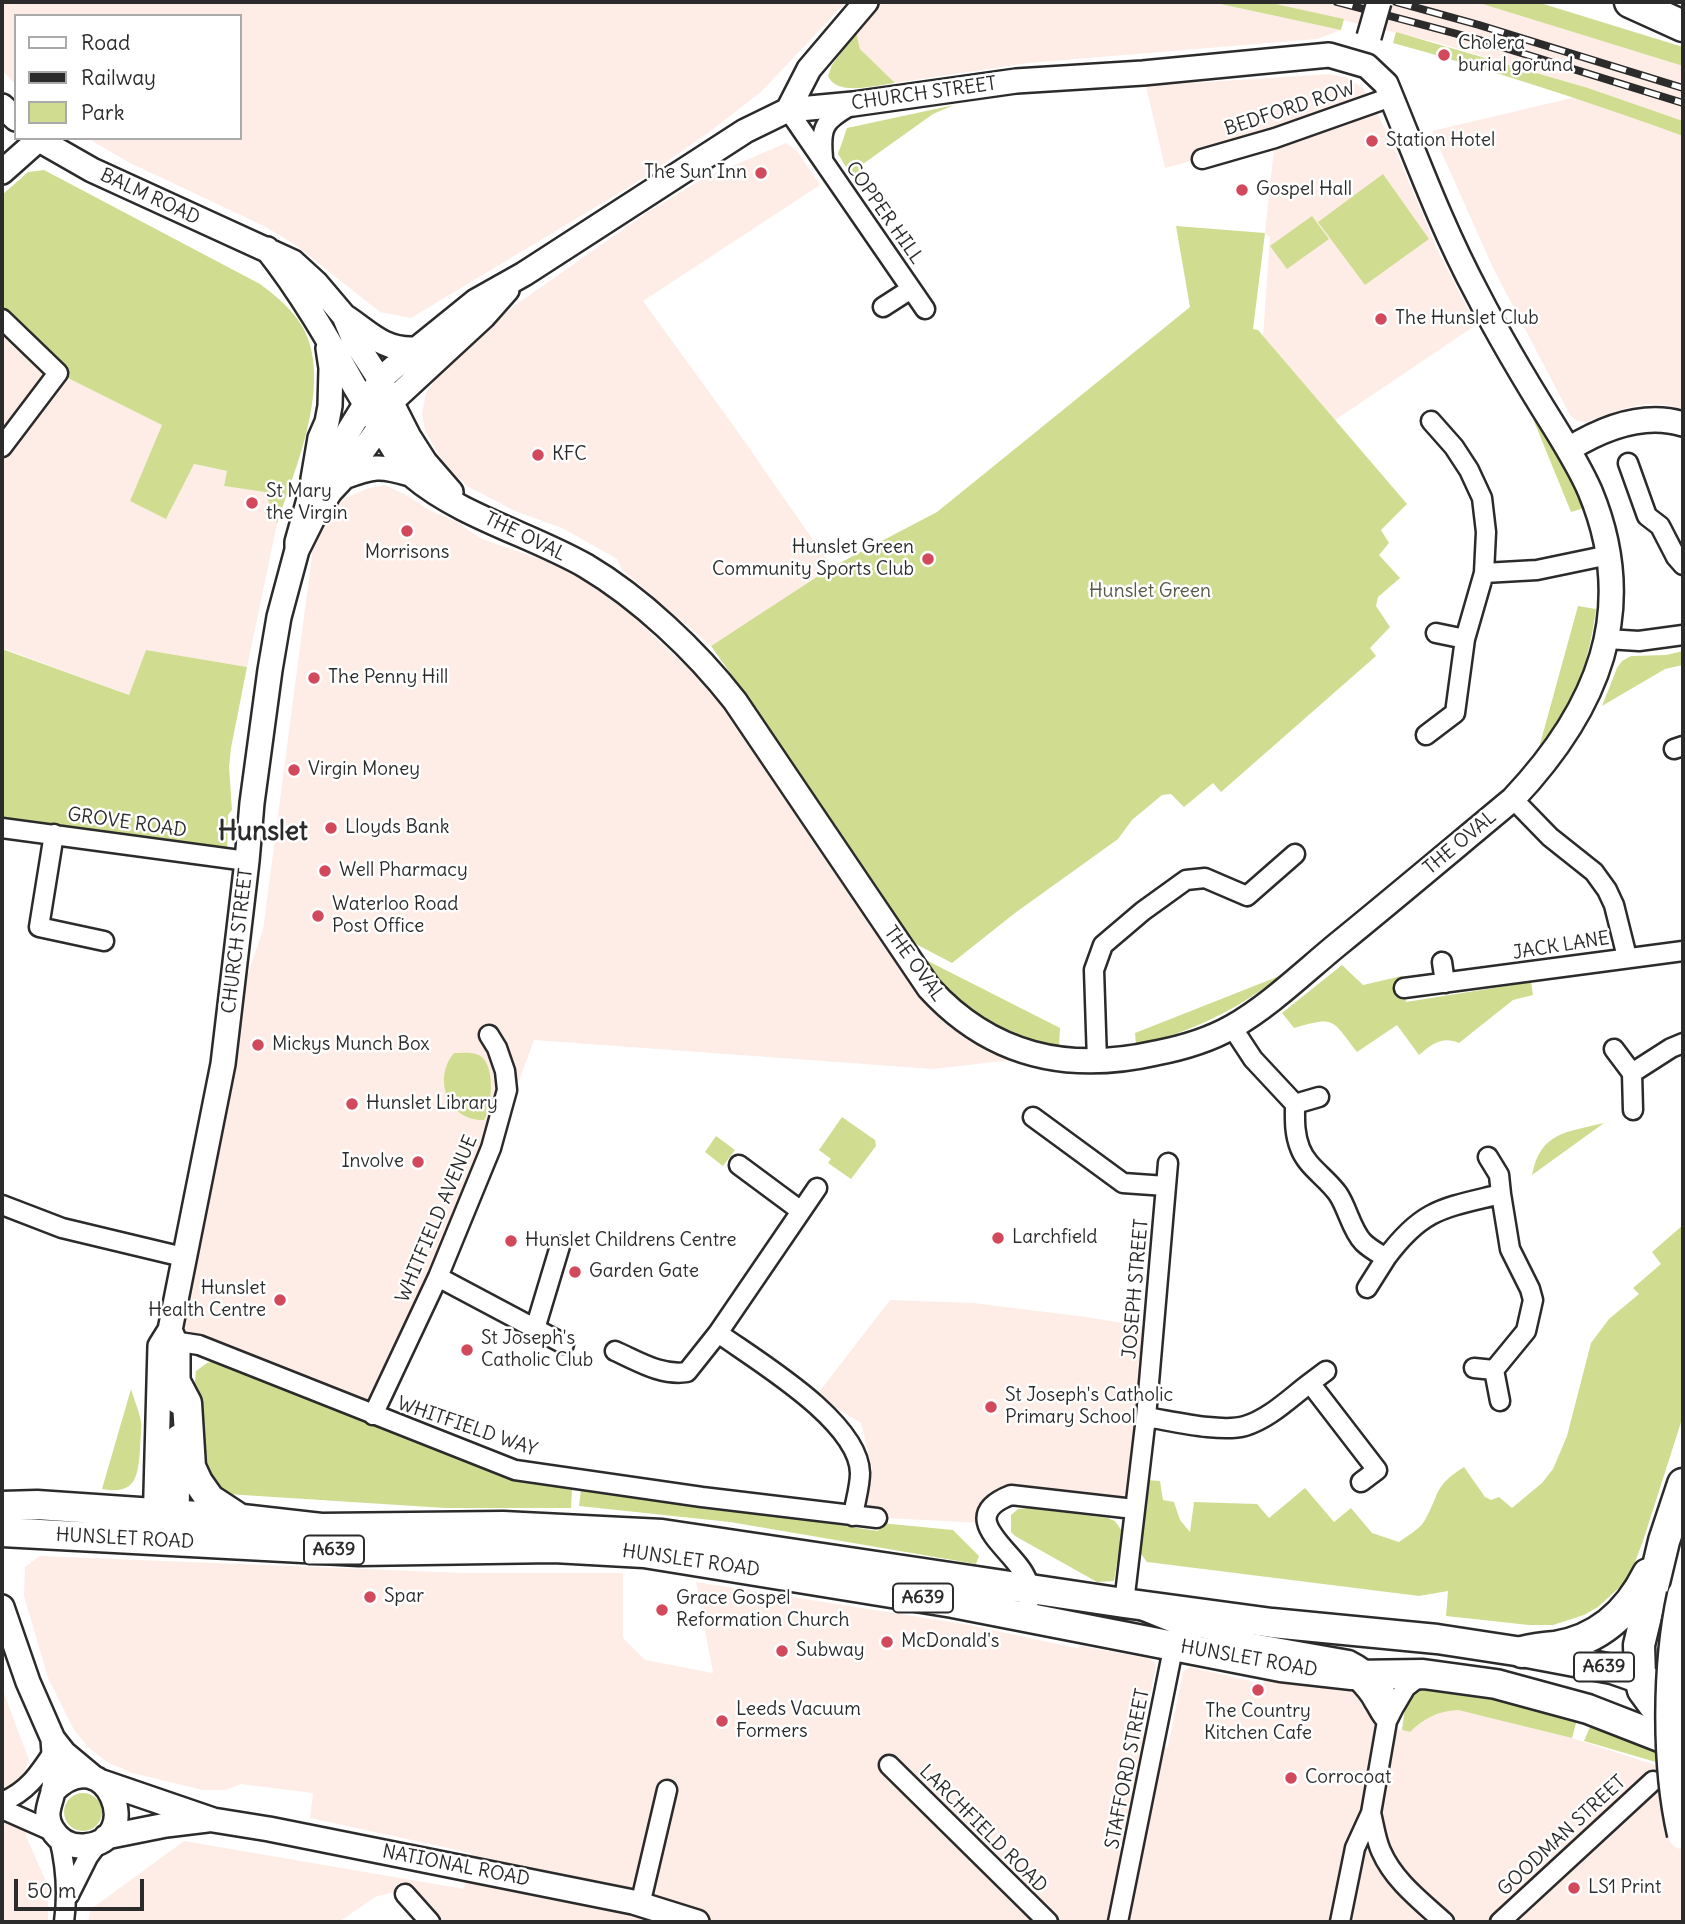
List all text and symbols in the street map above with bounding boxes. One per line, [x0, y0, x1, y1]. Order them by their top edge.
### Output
legend [14, 14, 242, 140]
text: Road [81, 29, 130, 56]
place label: Cholera burial gorund [1458, 33, 1574, 77]
marker: Cholera burial gorund [1436, 47, 1452, 63]
text: Railway [81, 64, 156, 91]
street label: CHURCH STREET [850, 73, 998, 115]
street label: BEDFORD ROW [1222, 77, 1358, 141]
text: Park [81, 99, 124, 126]
place label: Station Hotel [1386, 130, 1495, 152]
marker: Station Hotel [1364, 133, 1380, 149]
street label: COPPER HILL [840, 157, 928, 269]
place label: The Sun Inn [644, 162, 747, 184]
street label: BALM ROAD [97, 164, 203, 230]
marker: The Sun Inn [753, 165, 769, 181]
place label: Gospel Hall [1256, 179, 1352, 201]
marker: Gospel Hall [1234, 182, 1250, 198]
place label: The Hunslet Club [1395, 308, 1539, 330]
marker: The Hunslet Club [1373, 311, 1389, 327]
place label: KFC [552, 444, 587, 466]
marker: KFC [530, 447, 546, 463]
place label: St Mary the Virgin [266, 481, 348, 525]
marker: St Mary the Virgin [244, 495, 260, 511]
street label: THE OVAL [481, 508, 569, 566]
marker: Morrisons [399, 523, 415, 539]
place label: Hunslet Green Community Sports Club [712, 537, 914, 581]
place label: Morrisons [365, 542, 449, 564]
marker: Hunslet Green Community Sports Club [920, 551, 936, 567]
park label: Hunslet Green [1089, 581, 1211, 603]
place label: The Penny Hill [328, 667, 448, 689]
marker: The Penny Hill [306, 670, 322, 686]
place label: Virgin Money [308, 759, 420, 781]
marker: Virgin Money [286, 762, 302, 778]
street label: GROVE ROAD [66, 803, 188, 843]
street label: THE OVAL [1419, 806, 1501, 880]
district label: Hunslet [218, 817, 308, 849]
place label: Lloyds Bank [345, 817, 449, 839]
marker: Lloyds Bank [323, 820, 339, 836]
place label: Well Pharmacy [339, 860, 468, 882]
marker: Well Pharmacy [317, 863, 333, 879]
street label: CHURCH STREET [218, 867, 258, 1015]
place label: Waterloo Road Post Office [332, 894, 458, 938]
marker: Waterloo Road Post Office [310, 908, 326, 924]
street label: THE OVAL [879, 922, 949, 1006]
street label: JACK LANE [1511, 927, 1611, 965]
place label: Mickys Munch Box [272, 1034, 430, 1056]
marker: Mickys Munch Box [250, 1037, 266, 1053]
place label: Hunslet Library [366, 1093, 498, 1115]
marker: Hunslet Library [344, 1096, 360, 1112]
street label: WHITFIELD AVENUE [391, 1132, 483, 1306]
place label: Involve [341, 1151, 404, 1173]
marker: Involve [410, 1154, 426, 1170]
street label: JOSEPH STREET [1119, 1218, 1153, 1360]
place label: Larchfield [1012, 1227, 1097, 1249]
place label: Hunslet Childrens Centre [525, 1230, 736, 1252]
marker: Larchfield [990, 1230, 1006, 1246]
marker: Hunslet Childrens Centre [503, 1233, 519, 1249]
place label: Garden Gate [589, 1261, 699, 1283]
marker: Garden Gate [567, 1264, 583, 1280]
place label: Hunslet Health Centre [148, 1278, 266, 1322]
marker: Hunslet Health Centre [272, 1292, 288, 1308]
place label: St Joseph's Catholic Club [481, 1328, 593, 1372]
marker: St Joseph's Catholic Club [459, 1342, 475, 1358]
place label: St Joseph's Catholic Primary School [1005, 1385, 1173, 1429]
street label: WHITFIELD WAY [394, 1392, 540, 1462]
marker: St Joseph's Catholic Primary School [983, 1399, 999, 1415]
street label: HUNSLET ROAD [55, 1524, 195, 1554]
road number: A639 [304, 1535, 364, 1564]
street label: HUNSLET ROAD [621, 1540, 761, 1582]
road number: A639 [893, 1583, 953, 1612]
place label: Spar [384, 1586, 424, 1608]
place label: Grace Gospel Reformation Church [676, 1588, 849, 1632]
marker: Spar [362, 1589, 378, 1605]
marker: Grace Gospel Reformation Church [654, 1602, 670, 1618]
place label: McDonald's [901, 1631, 999, 1653]
marker: McDonald's [879, 1634, 895, 1650]
street label: HUNSLET ROAD [1179, 1636, 1319, 1682]
place label: Subway [796, 1640, 865, 1662]
marker: Subway [774, 1643, 790, 1659]
road number: A639 [1574, 1652, 1634, 1682]
marker: The Country Kitchen Cafe [1250, 1682, 1266, 1698]
street label: STAFFORD STREET [1101, 1687, 1155, 1851]
place label: Leeds Vacuum Formers [736, 1699, 861, 1743]
place label: The Country Kitchen Cafe [1204, 1701, 1312, 1745]
marker: Leeds Vacuum Formers [714, 1713, 730, 1729]
street label: LARCHFIELD ROAD [914, 1760, 1052, 1898]
place label: Corrocoat [1305, 1767, 1391, 1789]
marker: Corrocoat [1283, 1770, 1299, 1786]
street label: GOODMAN STREET [1493, 1771, 1631, 1901]
street label: NATIONAL ROAD [380, 1841, 532, 1891]
scale bar [18, 1864, 147, 1908]
text: 50 m [27, 1877, 76, 1904]
place label: LS1 Print [1588, 1877, 1661, 1899]
marker: LS1 Print [1566, 1880, 1582, 1896]

